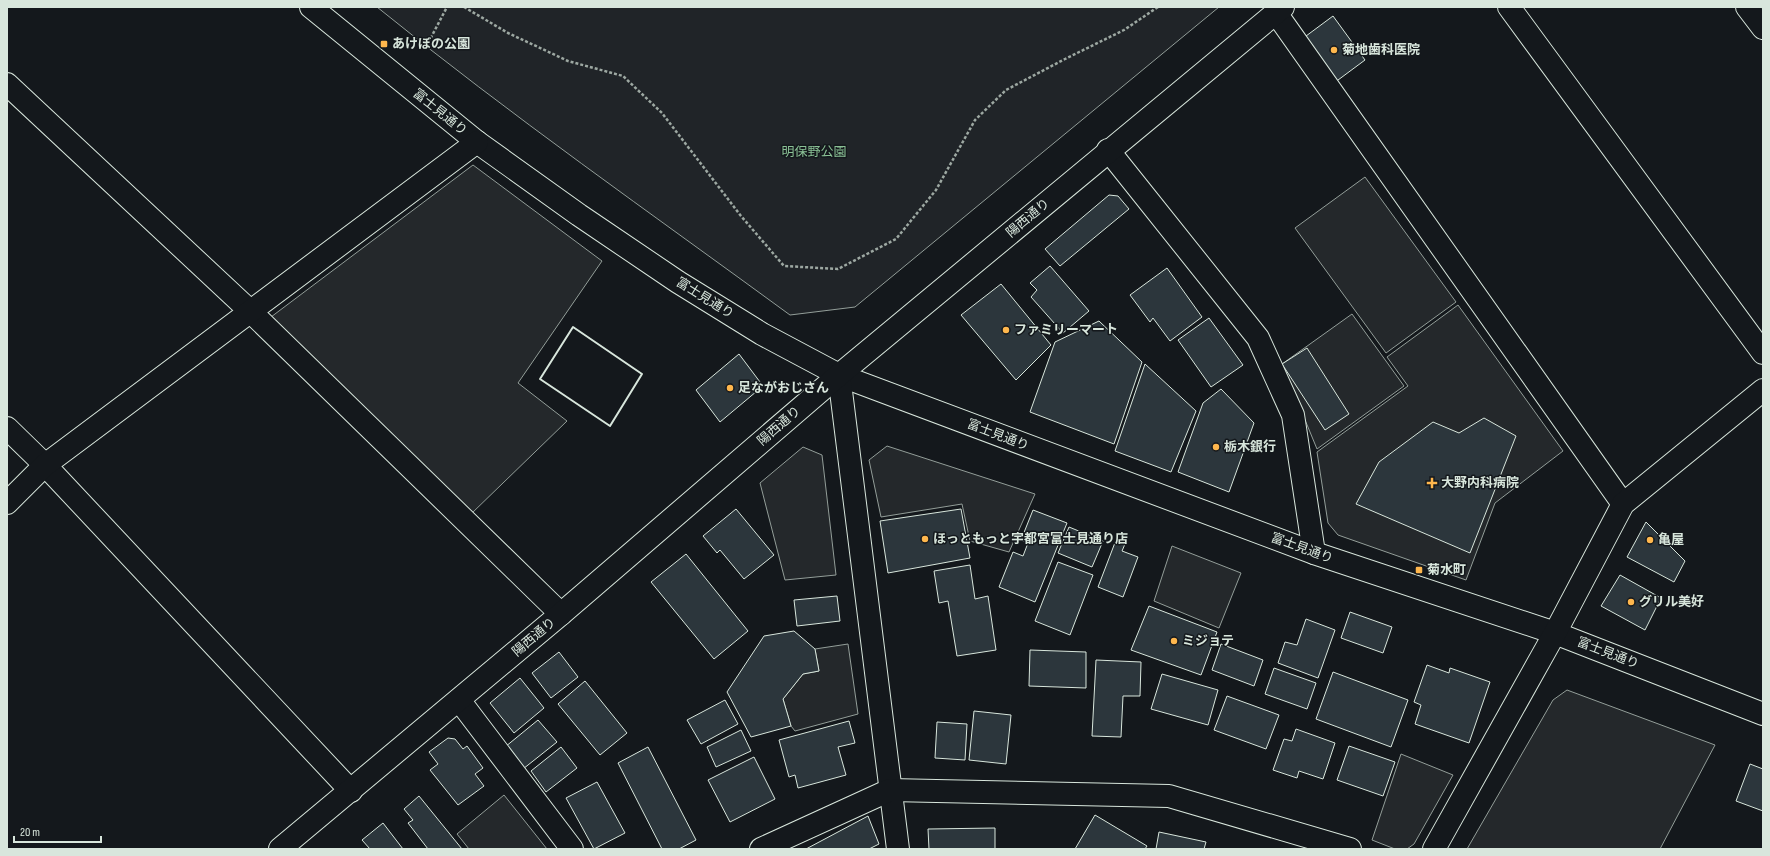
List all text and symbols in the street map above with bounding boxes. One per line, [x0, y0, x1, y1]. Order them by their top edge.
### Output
place label: あけぼの公園 [392, 36, 470, 52]
marker: あけぼの公園 [379, 39, 389, 49]
place label: 菊地歯科医院 [1342, 42, 1420, 58]
marker: 菊地歯科医院 [1329, 45, 1339, 55]
street label: 富士見通り [410, 85, 470, 139]
park label: 明保野公園 [781, 144, 847, 160]
street label: 陽西通り [1003, 195, 1053, 241]
street label: 富士見通り [673, 274, 737, 322]
place label: ファミリーマート [1014, 322, 1118, 338]
marker: ファミリーマート [1001, 325, 1011, 335]
place label: 足ながおじさん [738, 380, 829, 396]
marker: 足ながおじさん [725, 383, 735, 393]
street label: 陽西通り [754, 403, 804, 449]
street label: 富士見通り [965, 416, 1031, 454]
place label: 栃木銀行 [1224, 439, 1276, 455]
marker: 栃木銀行 [1211, 442, 1221, 452]
place label: 大野内科病院 [1441, 475, 1519, 491]
marker: 大野内科病院 [1426, 477, 1438, 489]
street label: 富士見通り [1269, 529, 1335, 567]
place label: ほっともっと宇都宮富士見通り店 [933, 531, 1128, 547]
place label: 亀屋 [1658, 532, 1684, 548]
marker: ほっともっと宇都宮富士見通り店 [920, 534, 930, 544]
marker: 亀屋 [1645, 535, 1655, 545]
place label: 菊水町 [1427, 562, 1466, 578]
marker: 菊水町 [1414, 565, 1424, 575]
place label: グリル美好 [1639, 594, 1704, 610]
marker: グリル美好 [1626, 597, 1636, 607]
street label: 陽西通り [509, 614, 559, 660]
place label: ミジョテ [1182, 633, 1234, 649]
street label: 富士見通り [1575, 634, 1641, 672]
marker: ミジョテ [1169, 636, 1179, 646]
scale bar [14, 818, 101, 844]
text: 20 m [20, 825, 40, 840]

